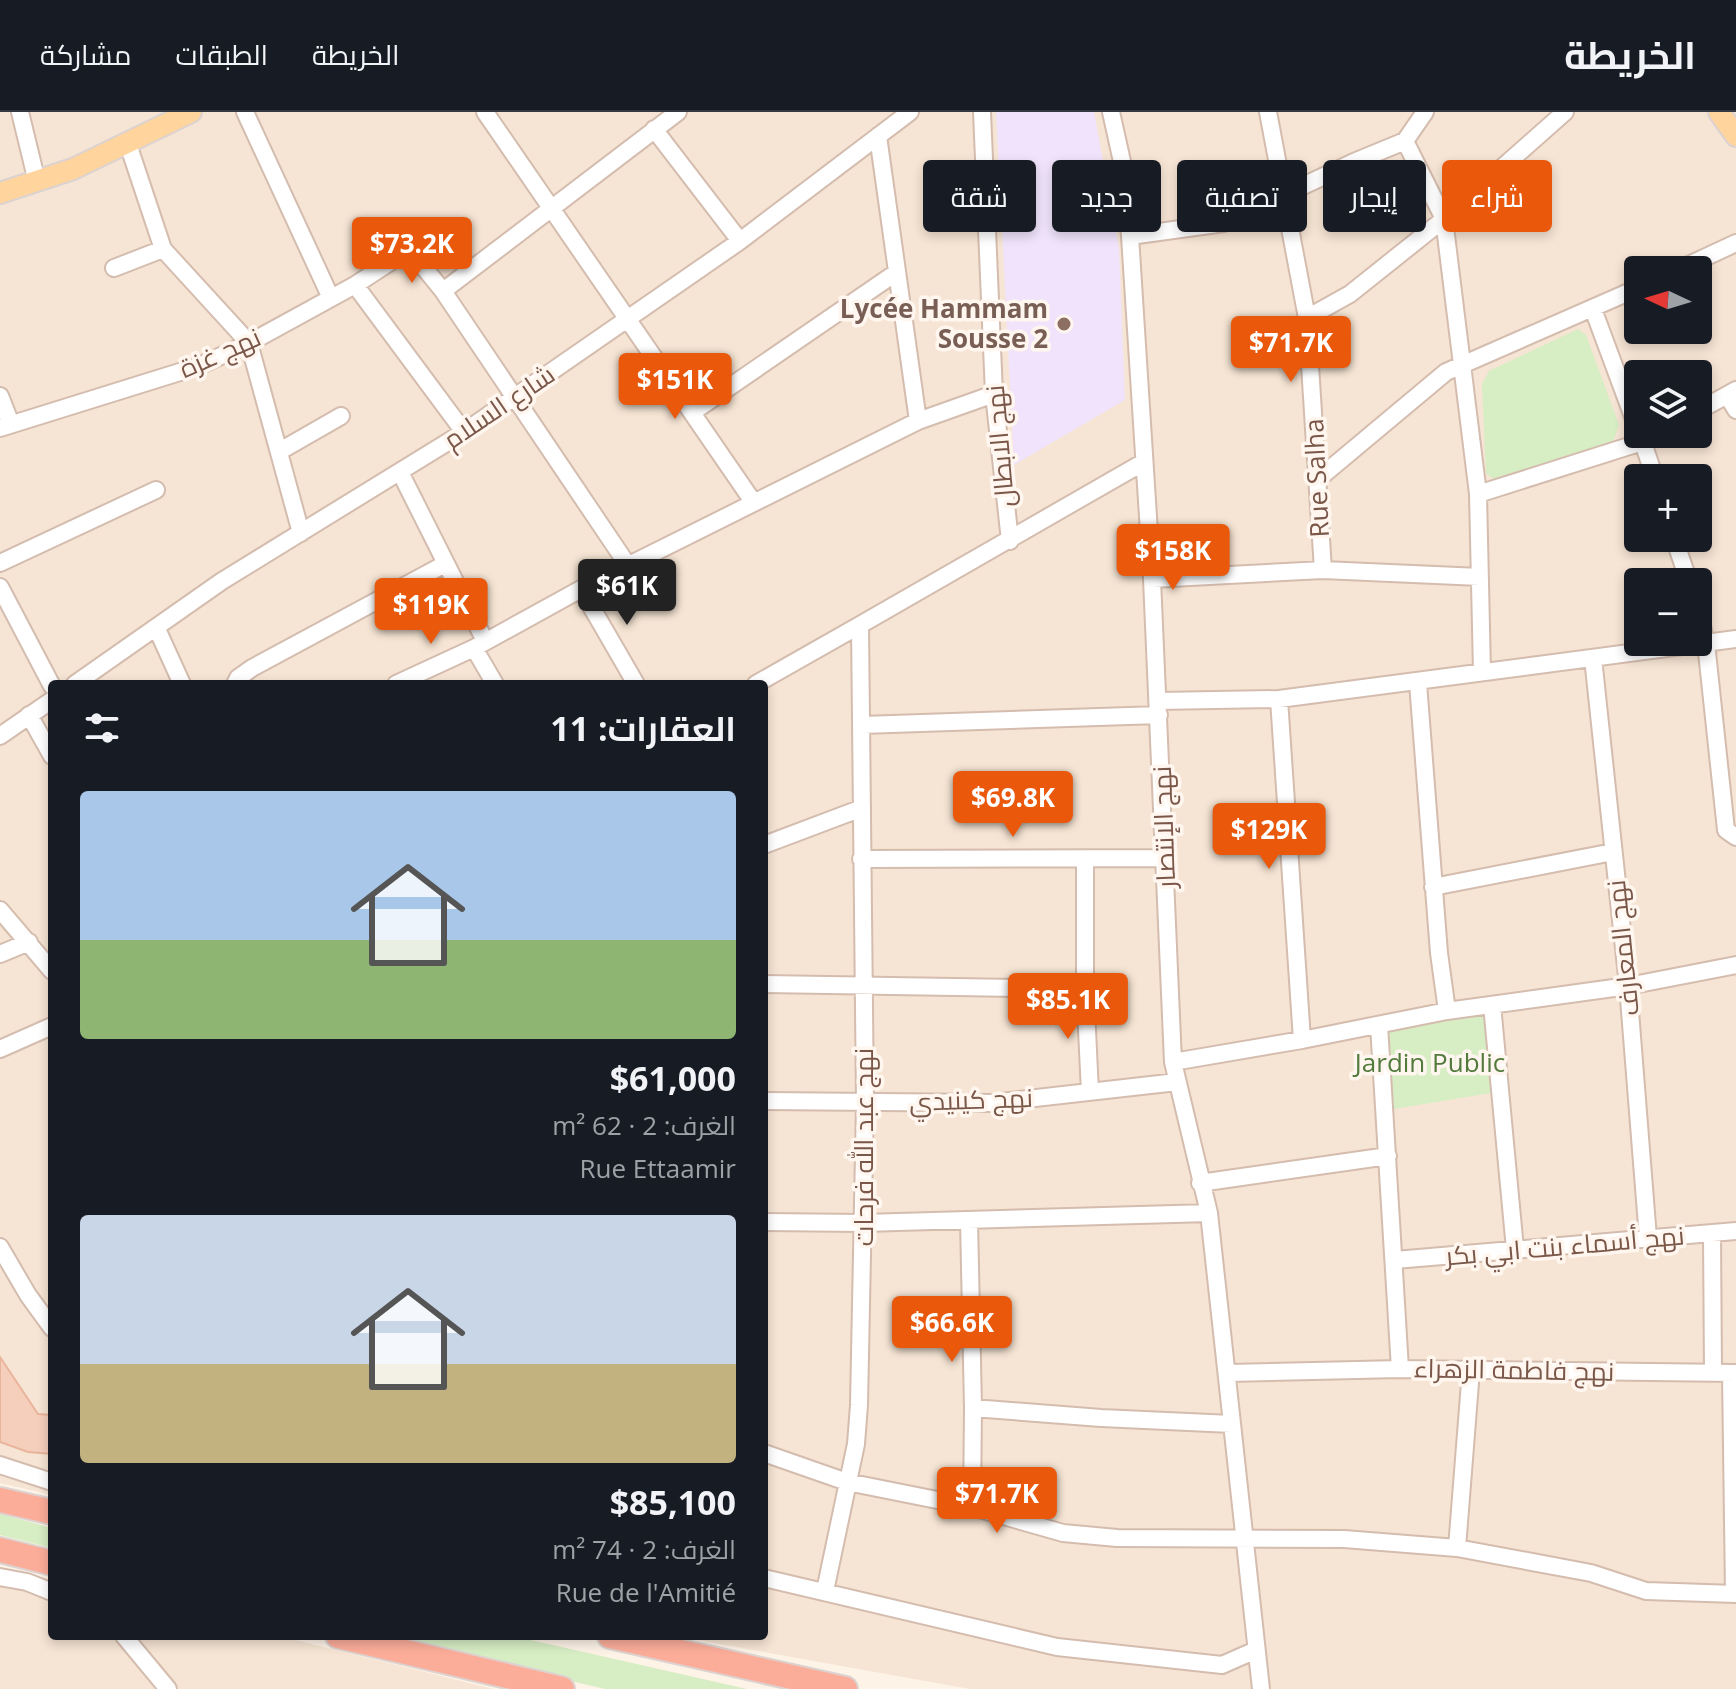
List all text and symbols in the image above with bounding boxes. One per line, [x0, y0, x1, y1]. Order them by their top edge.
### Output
text: الخريطة [1564, 28, 1696, 80]
text: مشاركة [40, 35, 131, 73]
text: الطبقات [175, 35, 268, 73]
text: الخريطة [312, 35, 399, 73]
chip: شقة [923, 160, 1036, 232]
chip: جديد [1052, 160, 1161, 232]
chip: تصفية [1177, 160, 1307, 232]
chip: إيجار [1323, 160, 1426, 232]
chip: شراء [1442, 160, 1552, 232]
pin: $73.2K [347, 217, 477, 285]
text: $73.2K [370, 225, 454, 261]
north arrow [1624, 256, 1712, 344]
map controls [1624, 256, 1712, 656]
place label: Lycée Hammam Sousse 2 [840, 290, 1048, 356]
marker: Lycée Hammam Sousse 2 [1055, 315, 1073, 333]
pin: $71.7K [1226, 316, 1356, 384]
street label: نهج غزة [173, 318, 266, 386]
text: $71.7K [1249, 324, 1333, 360]
pin: $151K [619, 353, 731, 421]
street label: شارع السلام [436, 356, 562, 458]
button: layers [1624, 360, 1712, 448]
text: $151K [637, 361, 713, 397]
street label: نهج الابطال [976, 384, 1022, 509]
street label: Rue Salha [1295, 418, 1337, 538]
button: + [1624, 464, 1712, 552]
pin: $158K [1117, 524, 1229, 592]
text: $158K [1135, 532, 1211, 568]
pin: $61K [580, 559, 674, 627]
text: $61K [596, 567, 658, 603]
button: − [1624, 568, 1712, 656]
pin: $119K [375, 578, 487, 646]
text: $119K [393, 586, 469, 622]
text: العقارات: 11 [550, 705, 736, 751]
icon: filters [80, 706, 124, 750]
street label: نهج الإنتصار [1143, 765, 1183, 891]
pin: $69.8K [948, 771, 1078, 839]
text: $69.8K [971, 779, 1055, 815]
pin: $129K [1213, 803, 1325, 871]
text: $129K [1231, 811, 1307, 847]
icon: home [336, 843, 480, 987]
street label: نهج المعارف [1597, 878, 1647, 1018]
pin: $85.1K [1003, 973, 1133, 1041]
text: $85.1K [1026, 981, 1110, 1017]
park label: Jardin Public [1352, 1044, 1505, 1080]
street label: نهج عبد الله فرحات [845, 1048, 881, 1246]
text: $61,000 [610, 1055, 736, 1101]
street label: نهج كينيدي [909, 1079, 1033, 1122]
text: الغرف: 2 · 62 m² [552, 1107, 736, 1143]
text: Rue Ettaamir [580, 1150, 736, 1186]
street label: نهج أسماء بنت ابي بكر [1442, 1217, 1686, 1278]
icon: home [336, 1267, 480, 1411]
pin: $66.6K [887, 1296, 1017, 1364]
text: $66.6K [910, 1304, 994, 1340]
street label: نهج فاطمة الزهراء [1413, 1349, 1615, 1389]
pin: $71.7K [932, 1467, 1062, 1535]
text: $71.7K [955, 1475, 1039, 1511]
text: $85,100 [610, 1479, 736, 1525]
text: الغرف: 2 · 74 m² [552, 1531, 736, 1567]
text: Rue de l'Amitié [556, 1574, 736, 1610]

